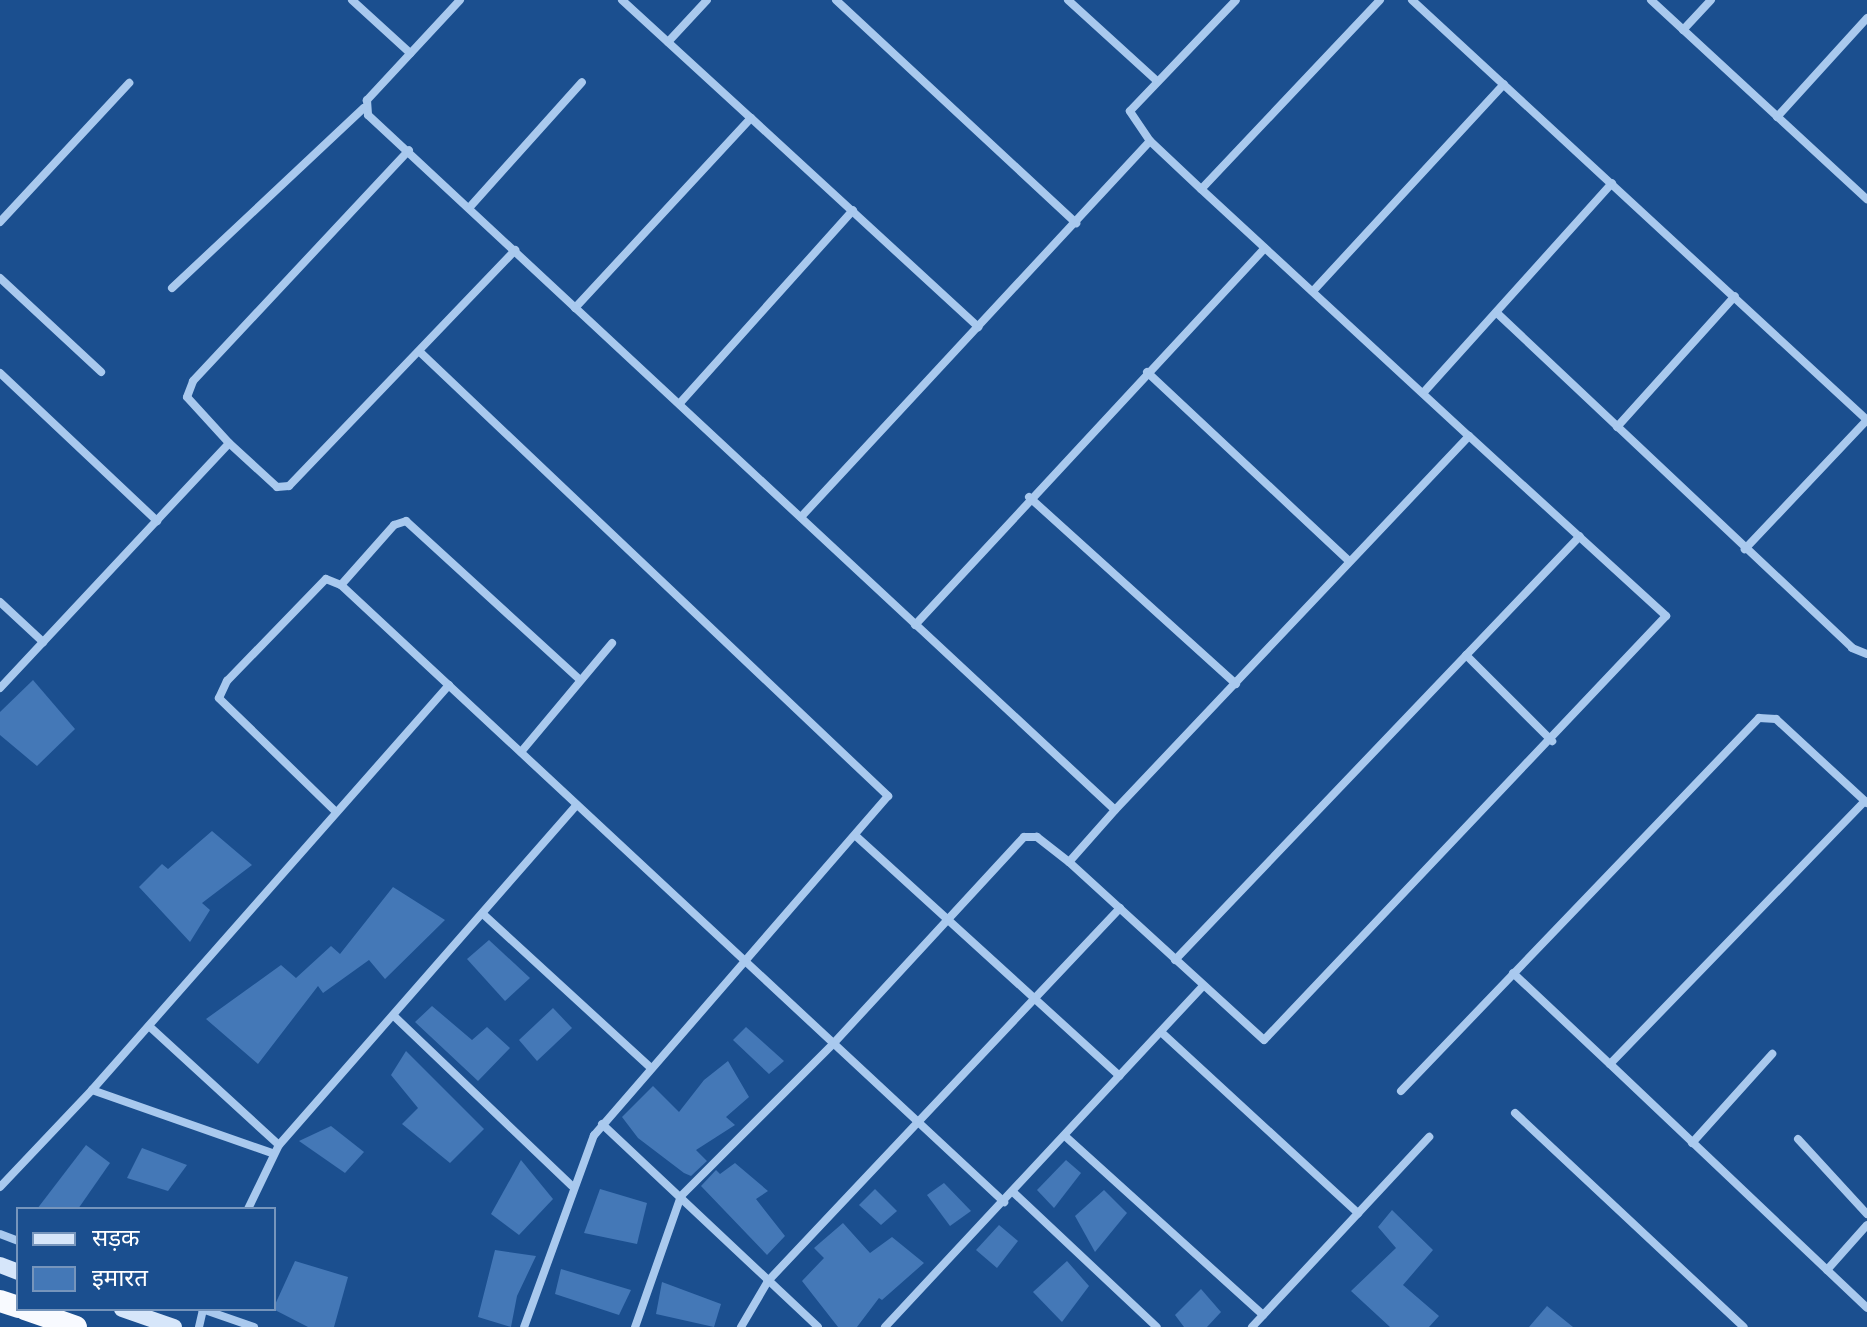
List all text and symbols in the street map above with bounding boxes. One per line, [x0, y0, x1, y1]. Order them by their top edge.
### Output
legend [16, 1207, 276, 1311]
text: सड़क [92, 1222, 140, 1253]
text: इमारत [92, 1262, 148, 1293]

